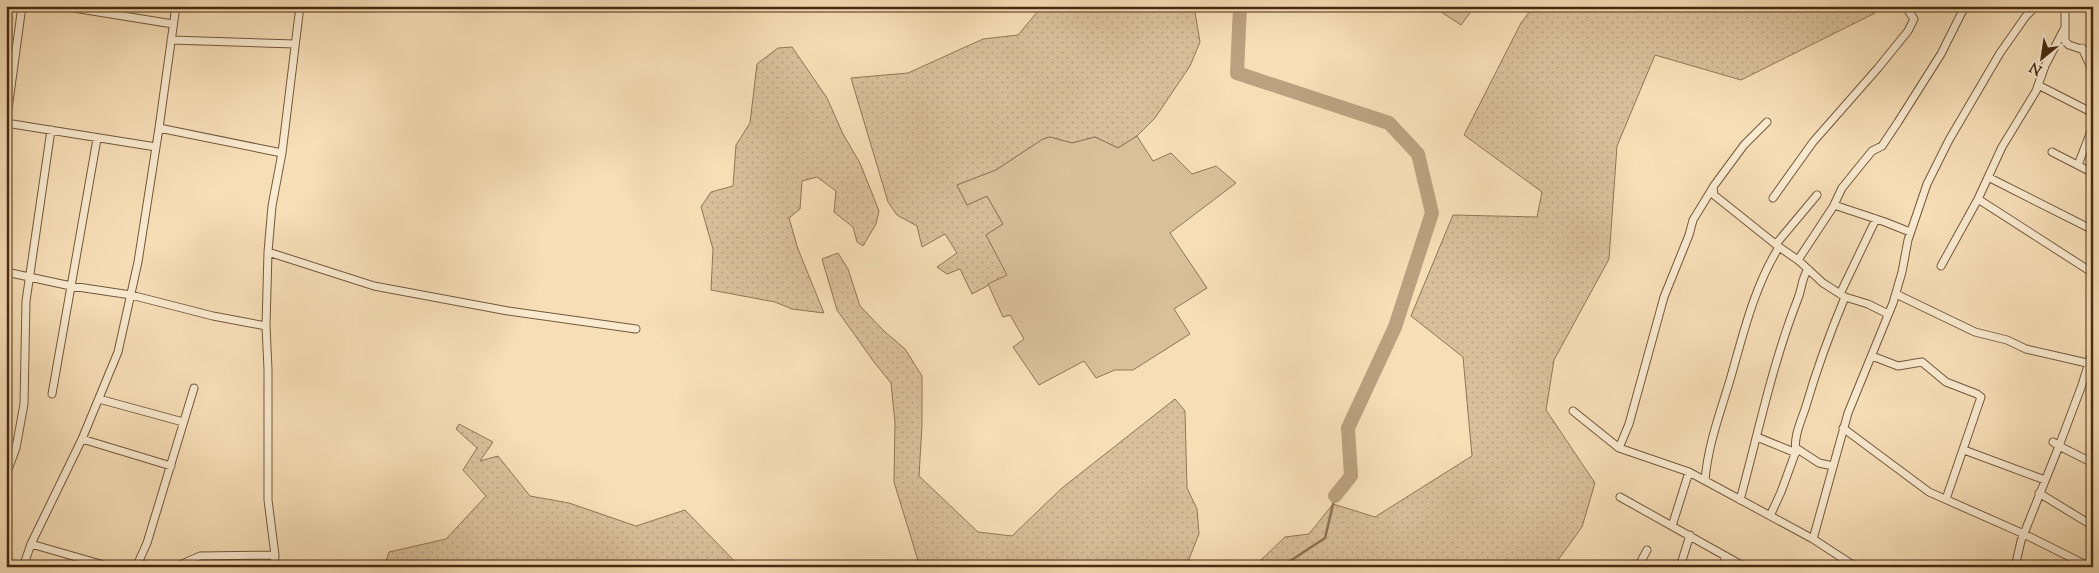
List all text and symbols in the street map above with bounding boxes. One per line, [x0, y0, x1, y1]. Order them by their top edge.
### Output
north arrow [2016, 32, 2066, 82]
text: N [2027, 56, 2046, 79]

